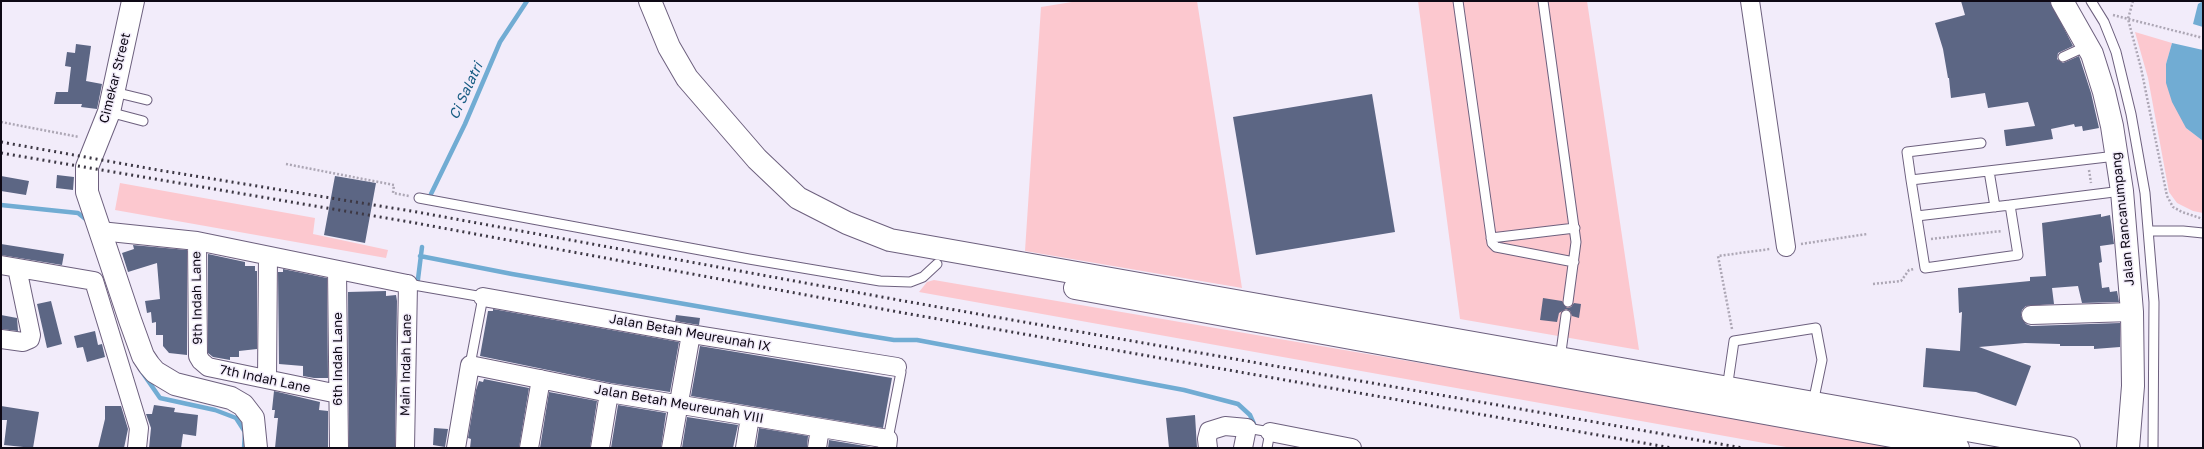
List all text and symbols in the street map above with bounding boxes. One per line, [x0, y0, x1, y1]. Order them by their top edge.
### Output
street label: Cimekar Street [96, 31, 134, 125]
water label: Ci Salatri [446, 60, 486, 122]
street label: Jalan Rancanumpang [2108, 151, 2138, 287]
street label: 9th Indah Lane [188, 251, 206, 345]
street label: Jalan Betah Meureunah IX [608, 311, 772, 355]
street label: 6th Indah Lane [330, 312, 346, 406]
street label: Main Indah Lane [397, 314, 415, 416]
street label: 7th Indah Lane [218, 362, 312, 396]
street label: Jalan Betah Meureunah VIII [593, 381, 765, 427]

